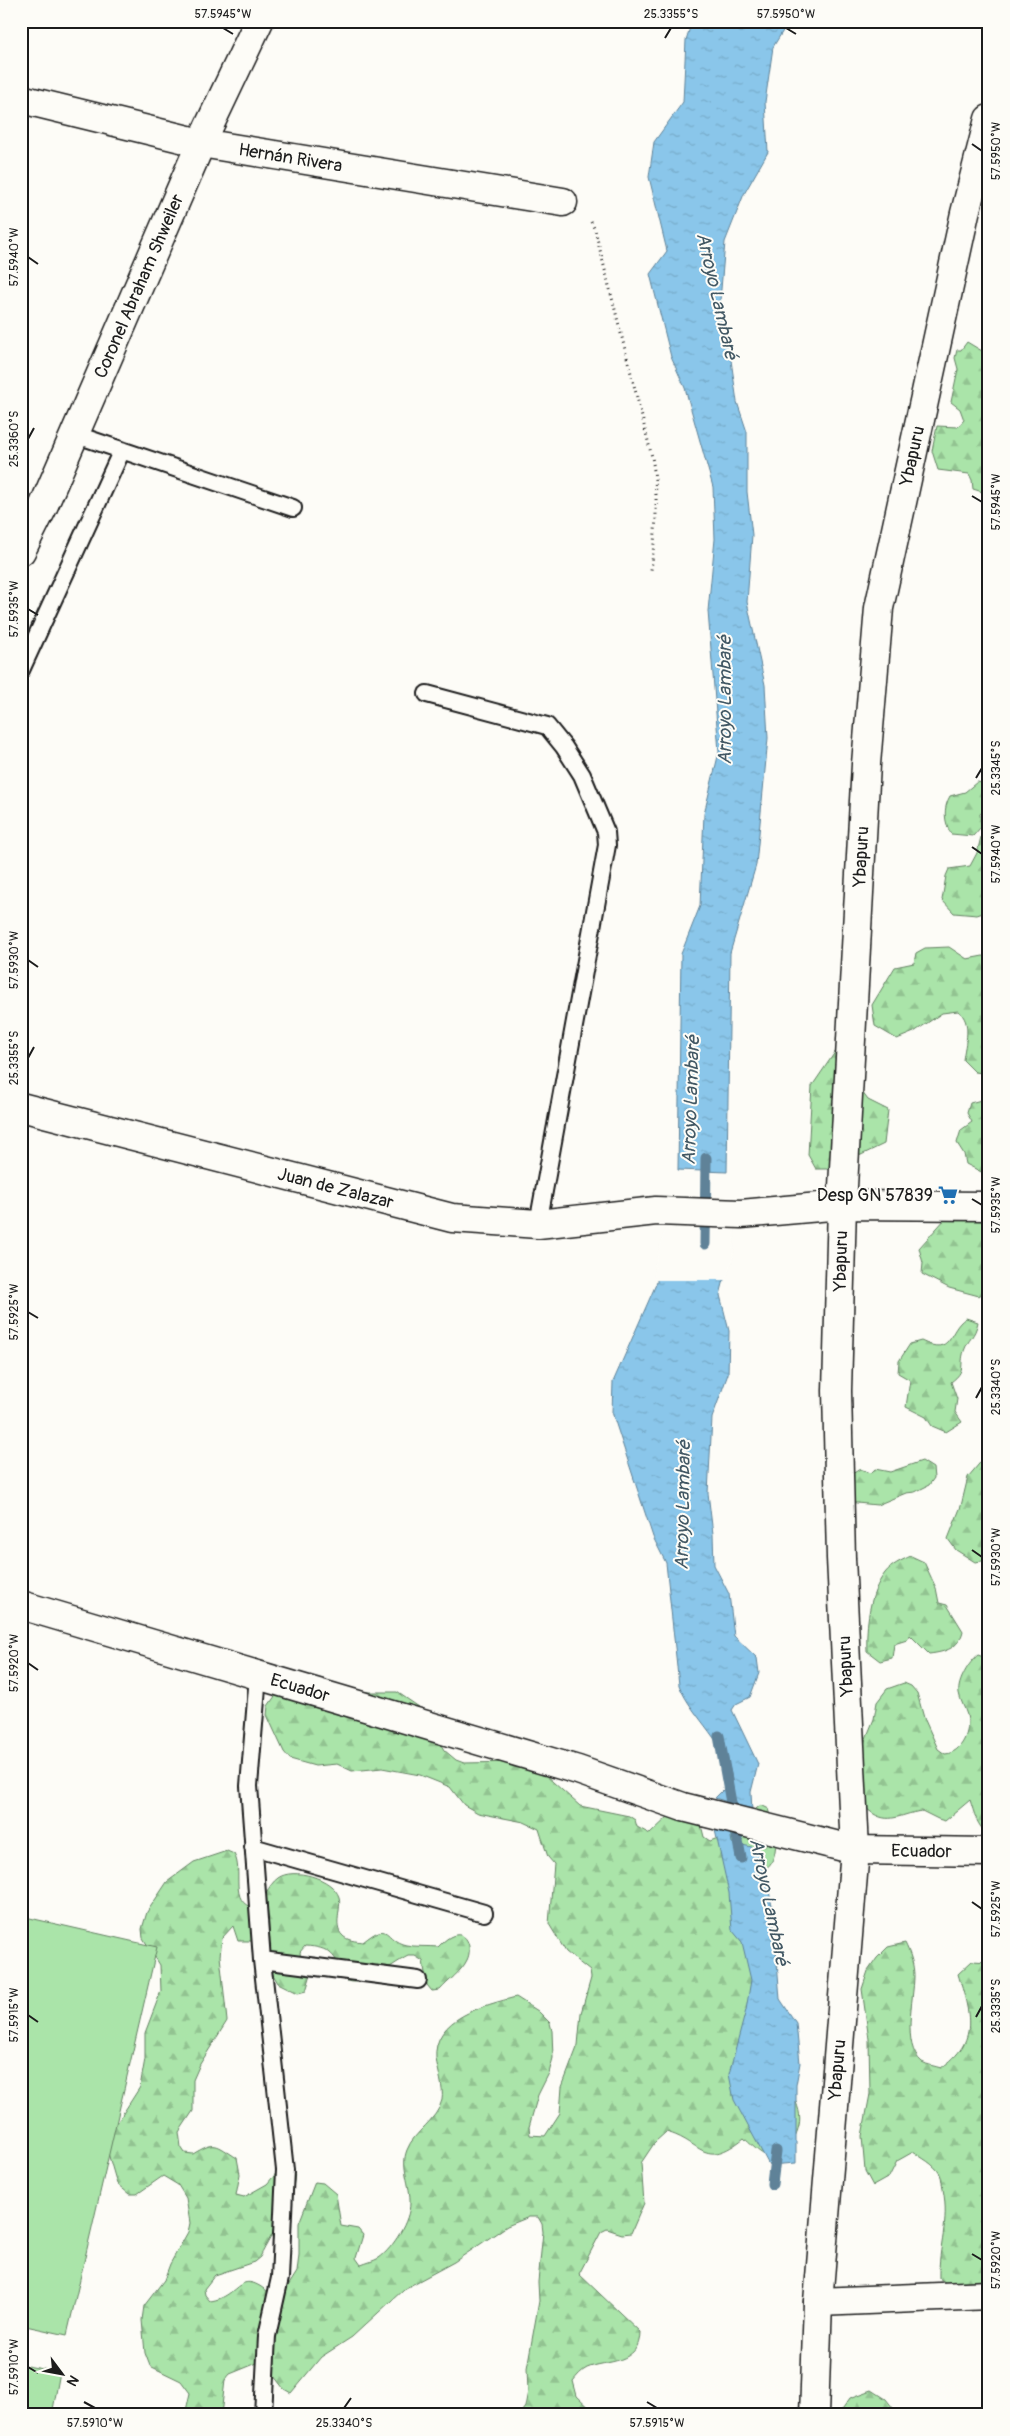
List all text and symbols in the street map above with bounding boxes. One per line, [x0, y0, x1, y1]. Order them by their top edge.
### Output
text: 57.5945°W [194, 7, 252, 22]
text: 25.3355°S [644, 7, 698, 22]
text: 57.5950°W [757, 7, 815, 22]
text: 57.5950°W [989, 122, 1004, 180]
street label: Hernán Rivera [237, 138, 344, 177]
street label: Coronel Abraham Shweiler [89, 190, 189, 382]
text: 57.5940°W [7, 228, 22, 286]
water label: Arroyo Lambaré [691, 230, 743, 363]
text: 25.3360°S [7, 411, 22, 467]
street label: Ybapuru [894, 424, 930, 489]
text: 57.5945°W [989, 473, 1004, 531]
text: 57.5935°W [7, 581, 22, 637]
water label: Arroyo Lambaré [713, 634, 737, 765]
text: 25.3345°S [989, 741, 1004, 795]
text: 57.5940°W [989, 825, 1004, 883]
street label: Ybapuru [848, 826, 874, 889]
text: 57.5930°W [7, 931, 22, 989]
text: 25.3355°S [7, 1031, 22, 1085]
water label: Arroyo Lambaré [677, 1034, 705, 1165]
street label: Juan de Zalazar [275, 1162, 397, 1214]
text: 57.5935°W [989, 1177, 1004, 1233]
place label: Desp GN 57839 [817, 1184, 933, 1207]
supermarket icon: Desp GN 57839 [937, 1184, 959, 1206]
street label: Ybapuru [828, 1230, 853, 1293]
text: 57.5925°W [7, 1284, 22, 1340]
text: 25.3340°S [989, 1359, 1004, 1415]
water label: Arroyo Lambaré [670, 1439, 696, 1570]
text: 57.5930°W [989, 1528, 1004, 1586]
text: 57.5920°W [7, 1634, 22, 1692]
street label: Ybapuru [833, 1635, 859, 1698]
street label: Ecuador [268, 1668, 333, 1707]
water label: Arroyo Lambaré [744, 1836, 794, 1969]
street label: Ecuador [891, 1839, 952, 1863]
text: 57.5925°W [989, 1881, 1004, 1937]
text: 25.3335°S [989, 1979, 1004, 2033]
text: 57.5915°W [7, 1988, 22, 2042]
street label: Ybapuru [823, 2039, 851, 2102]
text: 57.5920°W [989, 2231, 1004, 2289]
text: 57.5910°W [7, 2339, 22, 2395]
north arrow [38, 2348, 88, 2398]
text: N [63, 2372, 82, 2389]
text: 57.5910°W [67, 2416, 123, 2431]
text: 25.3340°S [316, 2416, 372, 2431]
text: 57.5915°W [630, 2416, 684, 2431]

